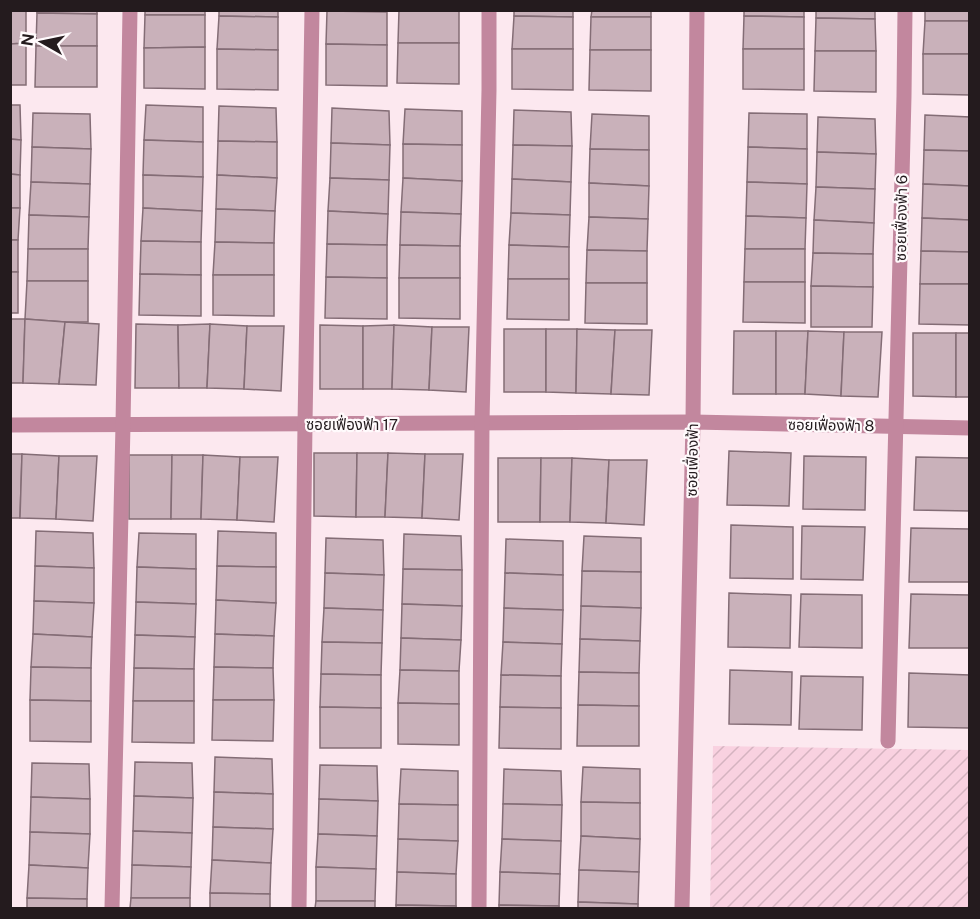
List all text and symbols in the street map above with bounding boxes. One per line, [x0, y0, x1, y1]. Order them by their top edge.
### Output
north arrow [12, 12, 72, 72]
text: N [17, 32, 38, 47]
street label: ซอยเฟื่องฟ้า 6 [890, 175, 910, 261]
street label: ซอยเฟื่องฟ้า 17 [306, 414, 398, 433]
street label: ซอยเฟื่องฟ้า 8 [788, 414, 874, 434]
street label: ซอยเฟื่องฟ้า [681, 423, 701, 497]

